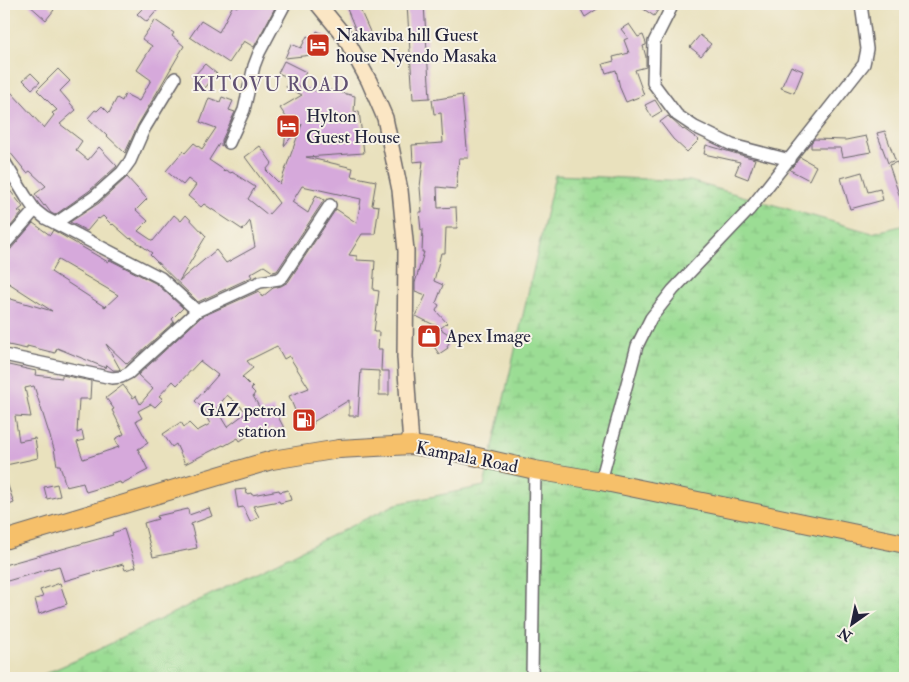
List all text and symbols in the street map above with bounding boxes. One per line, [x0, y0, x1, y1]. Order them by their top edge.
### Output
place label: Nakaviba hill Guest house Nyendo Masaka [336, 24, 497, 68]
hotel icon: Nakaviba hill Guest house Nyendo Masaka [305, 32, 331, 58]
district label: KITOVU ROAD [192, 72, 350, 97]
place label: Hylton Guest House [306, 105, 400, 149]
hotel icon: Hylton Guest House [275, 113, 301, 139]
shop icon: Apex Image [416, 323, 442, 349]
place label: Apex Image [445, 325, 531, 348]
place label: GAZ petrol station [200, 399, 286, 443]
fuel station icon: GAZ petrol station [291, 407, 317, 433]
street label: Kampala Road [414, 436, 520, 479]
north arrow [826, 600, 876, 650]
text: N [835, 624, 856, 646]

